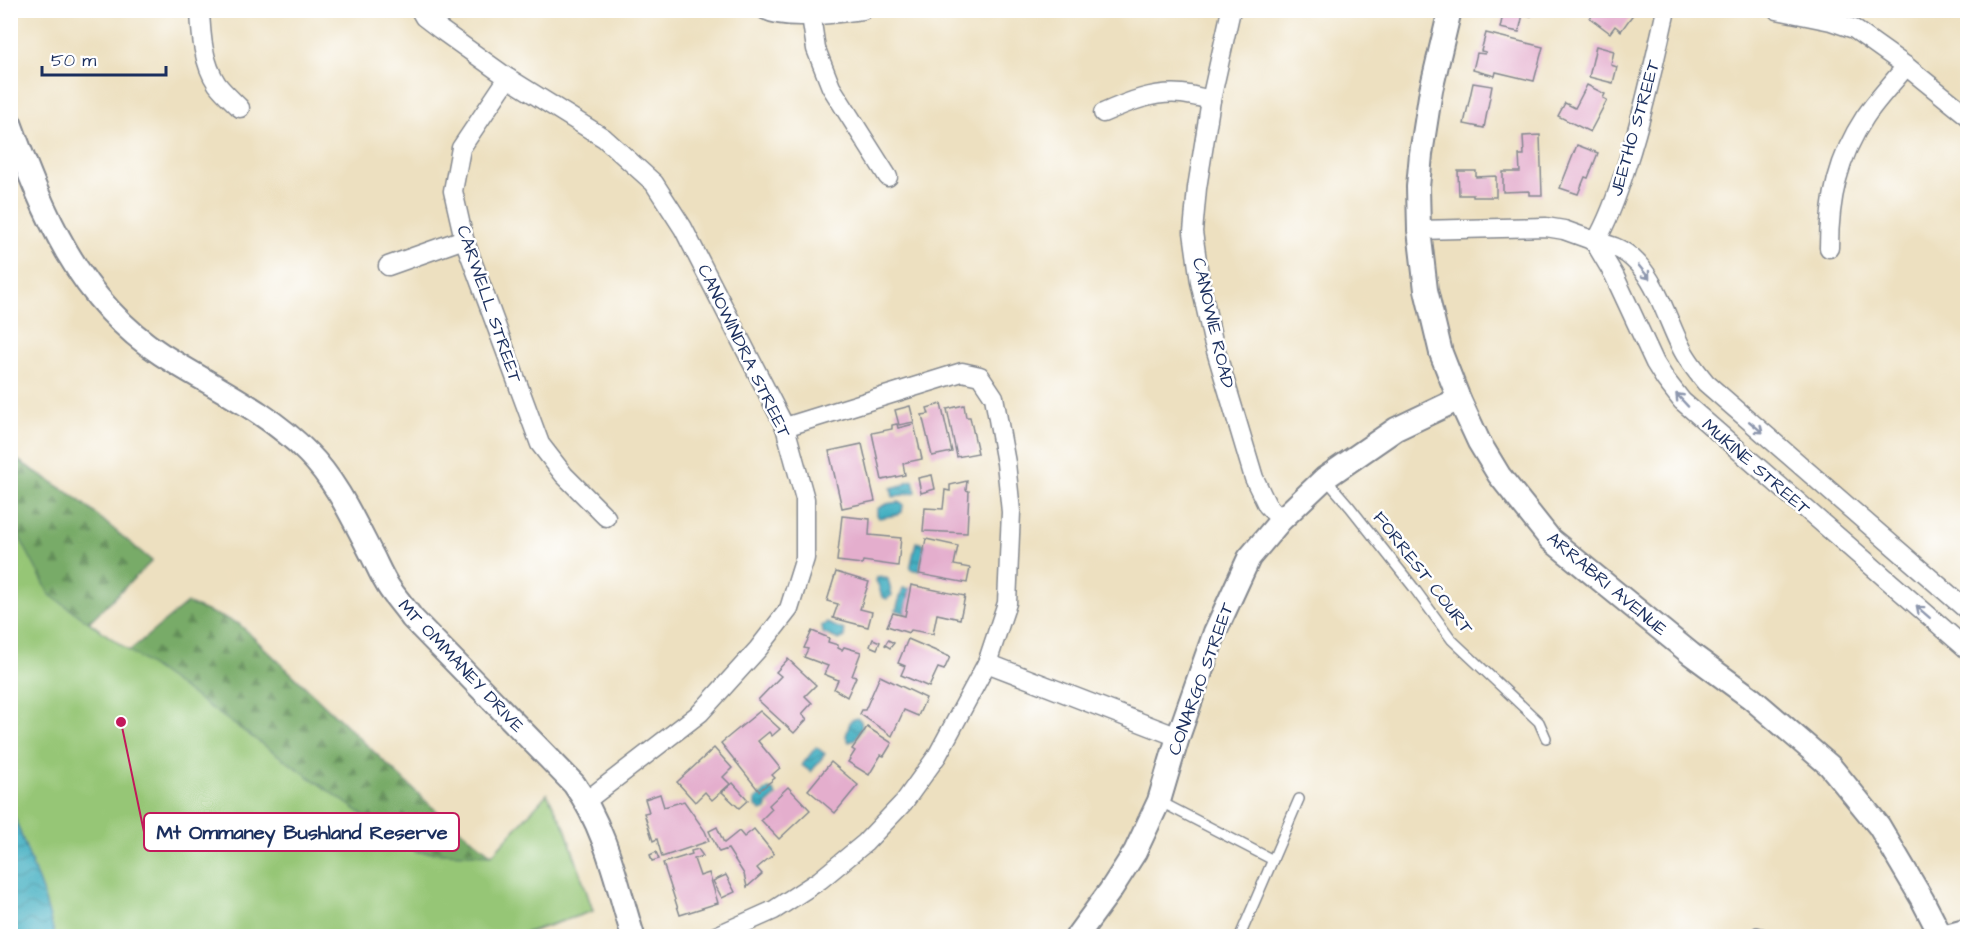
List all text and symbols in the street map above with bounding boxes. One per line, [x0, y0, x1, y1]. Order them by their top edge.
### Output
scale bar [42, 39, 166, 77]
text: 50 m [51, 48, 96, 73]
street label: JEETHO STREET [1604, 56, 1667, 199]
street label: CARWELL STREET [450, 222, 528, 387]
street label: CANOWIE ROAD [1186, 255, 1240, 391]
street label: CANOWINDRA STREET [691, 260, 797, 443]
one-way arrow [1637, 264, 1650, 280]
one-way arrow [1675, 393, 1689, 408]
street label: MUKINE STREET [1697, 413, 1816, 522]
one-way arrow [1748, 420, 1763, 434]
street label: FORREST COURT [1367, 506, 1479, 640]
street label: ARRABRI AVENUE [1542, 526, 1673, 642]
street label: MT OMMANEY DRIVE [392, 594, 530, 739]
street label: CONARGO STREET [1162, 599, 1240, 759]
one-way arrow [1916, 605, 1931, 619]
callout: Mt Ommaney Bushland Reserve [144, 813, 459, 851]
text: Mt Ommaney Bushland Reserve [156, 819, 448, 848]

